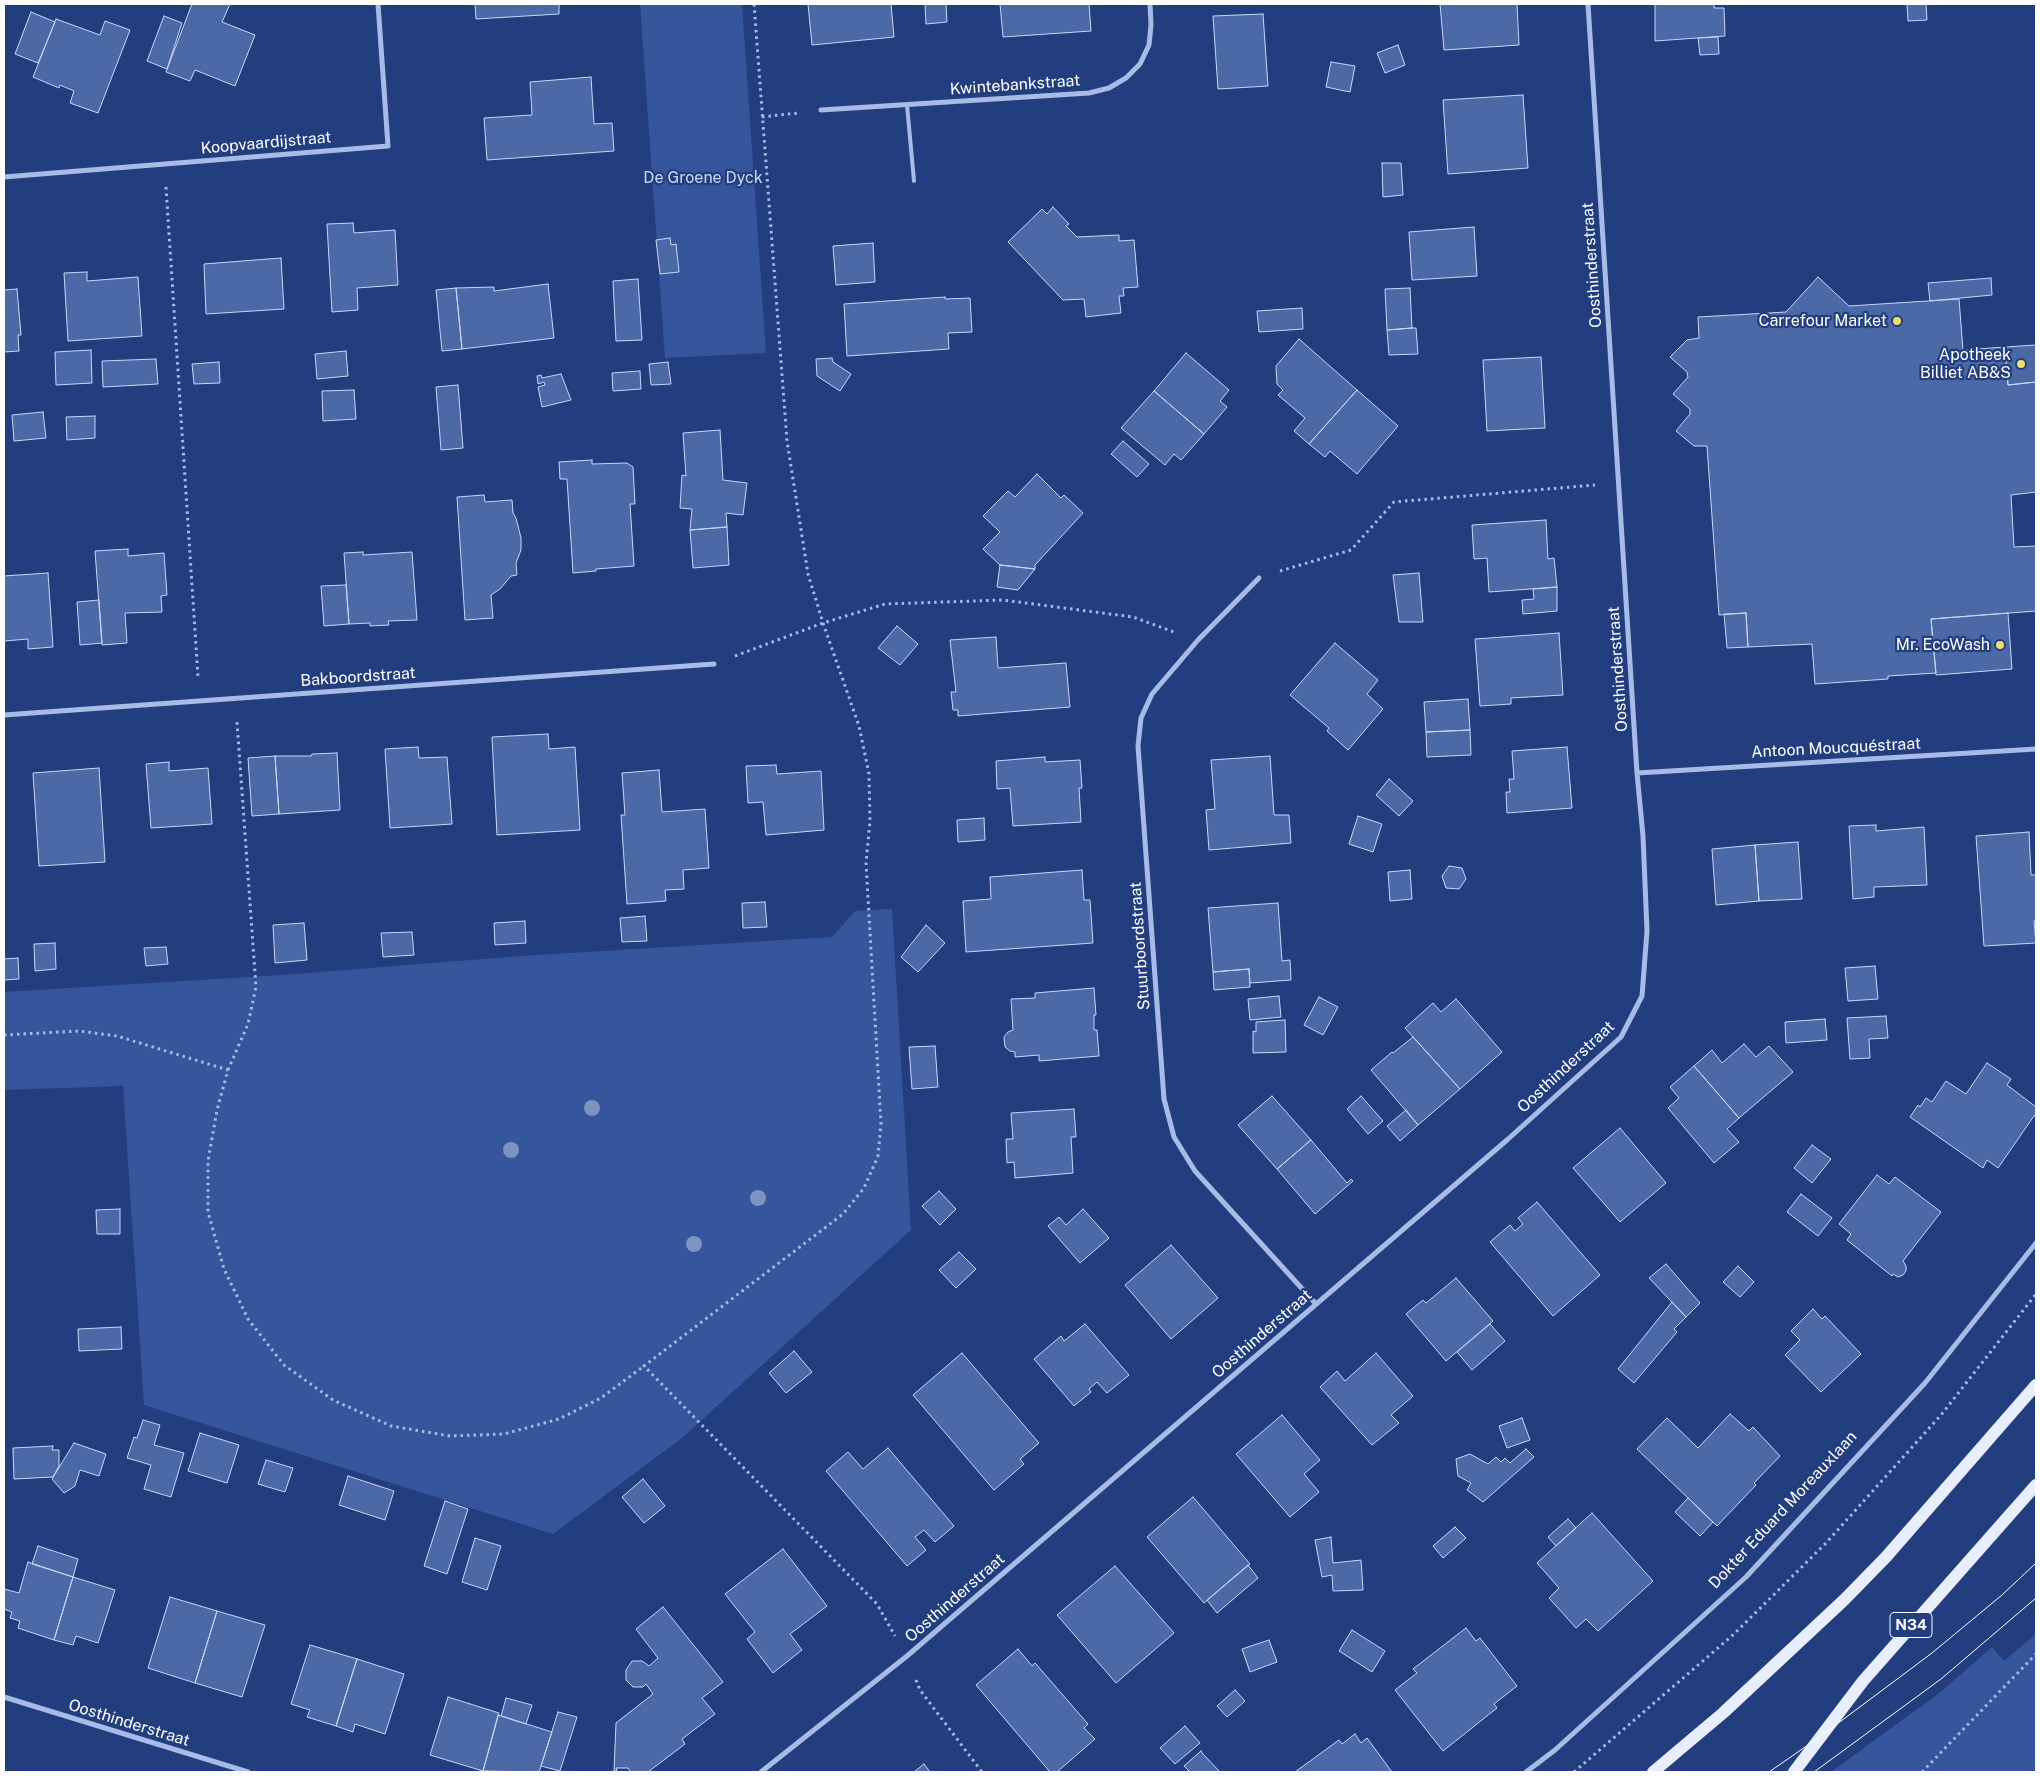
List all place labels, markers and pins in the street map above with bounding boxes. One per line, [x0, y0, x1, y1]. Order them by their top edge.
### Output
place label: Carrefour Market [1759, 311, 1887, 331]
marker: Carrefour Market [1891, 315, 1903, 327]
place label: Apotheek Billiet AB&S [1920, 345, 2011, 383]
marker: Apotheek Billiet AB&S [2015, 358, 2027, 370]
place label: Mr. EcoWash [1896, 635, 1990, 655]
marker: Mr. EcoWash [1994, 639, 2006, 651]

